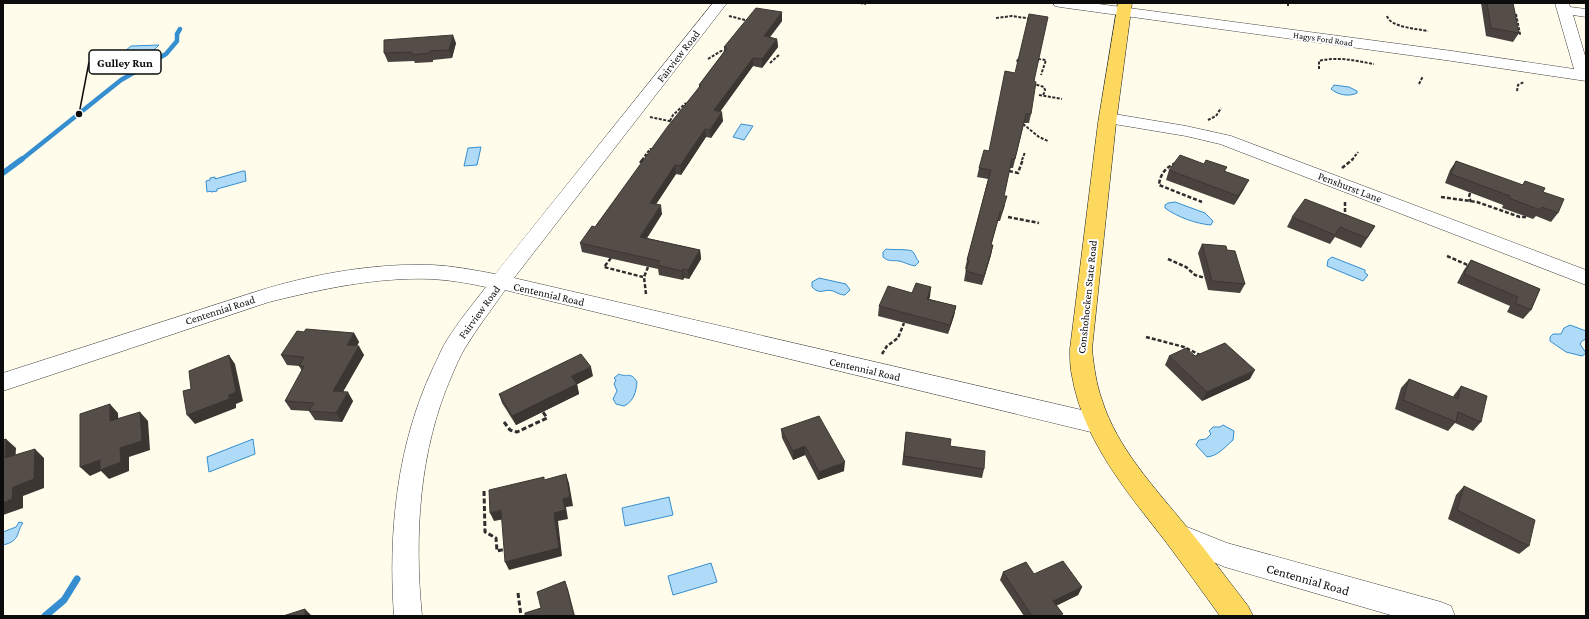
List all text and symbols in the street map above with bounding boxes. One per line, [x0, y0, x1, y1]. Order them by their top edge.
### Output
street label: Fairview Road [654, 28, 702, 84]
street label: Hagys Ford Road [1293, 30, 1354, 48]
callout: Gulley Run [89, 50, 161, 74]
text: Gulley Run [97, 56, 153, 70]
street label: Penshurst Lane [1316, 169, 1384, 205]
street label: Conshohocken State Road [1075, 240, 1099, 354]
street label: Centennial Road [512, 280, 586, 308]
street label: Fairview Road [456, 283, 502, 341]
street label: Centennial Road [184, 293, 257, 327]
street label: Centennial Road [828, 355, 902, 383]
street label: Centennial Road [1265, 560, 1351, 599]

